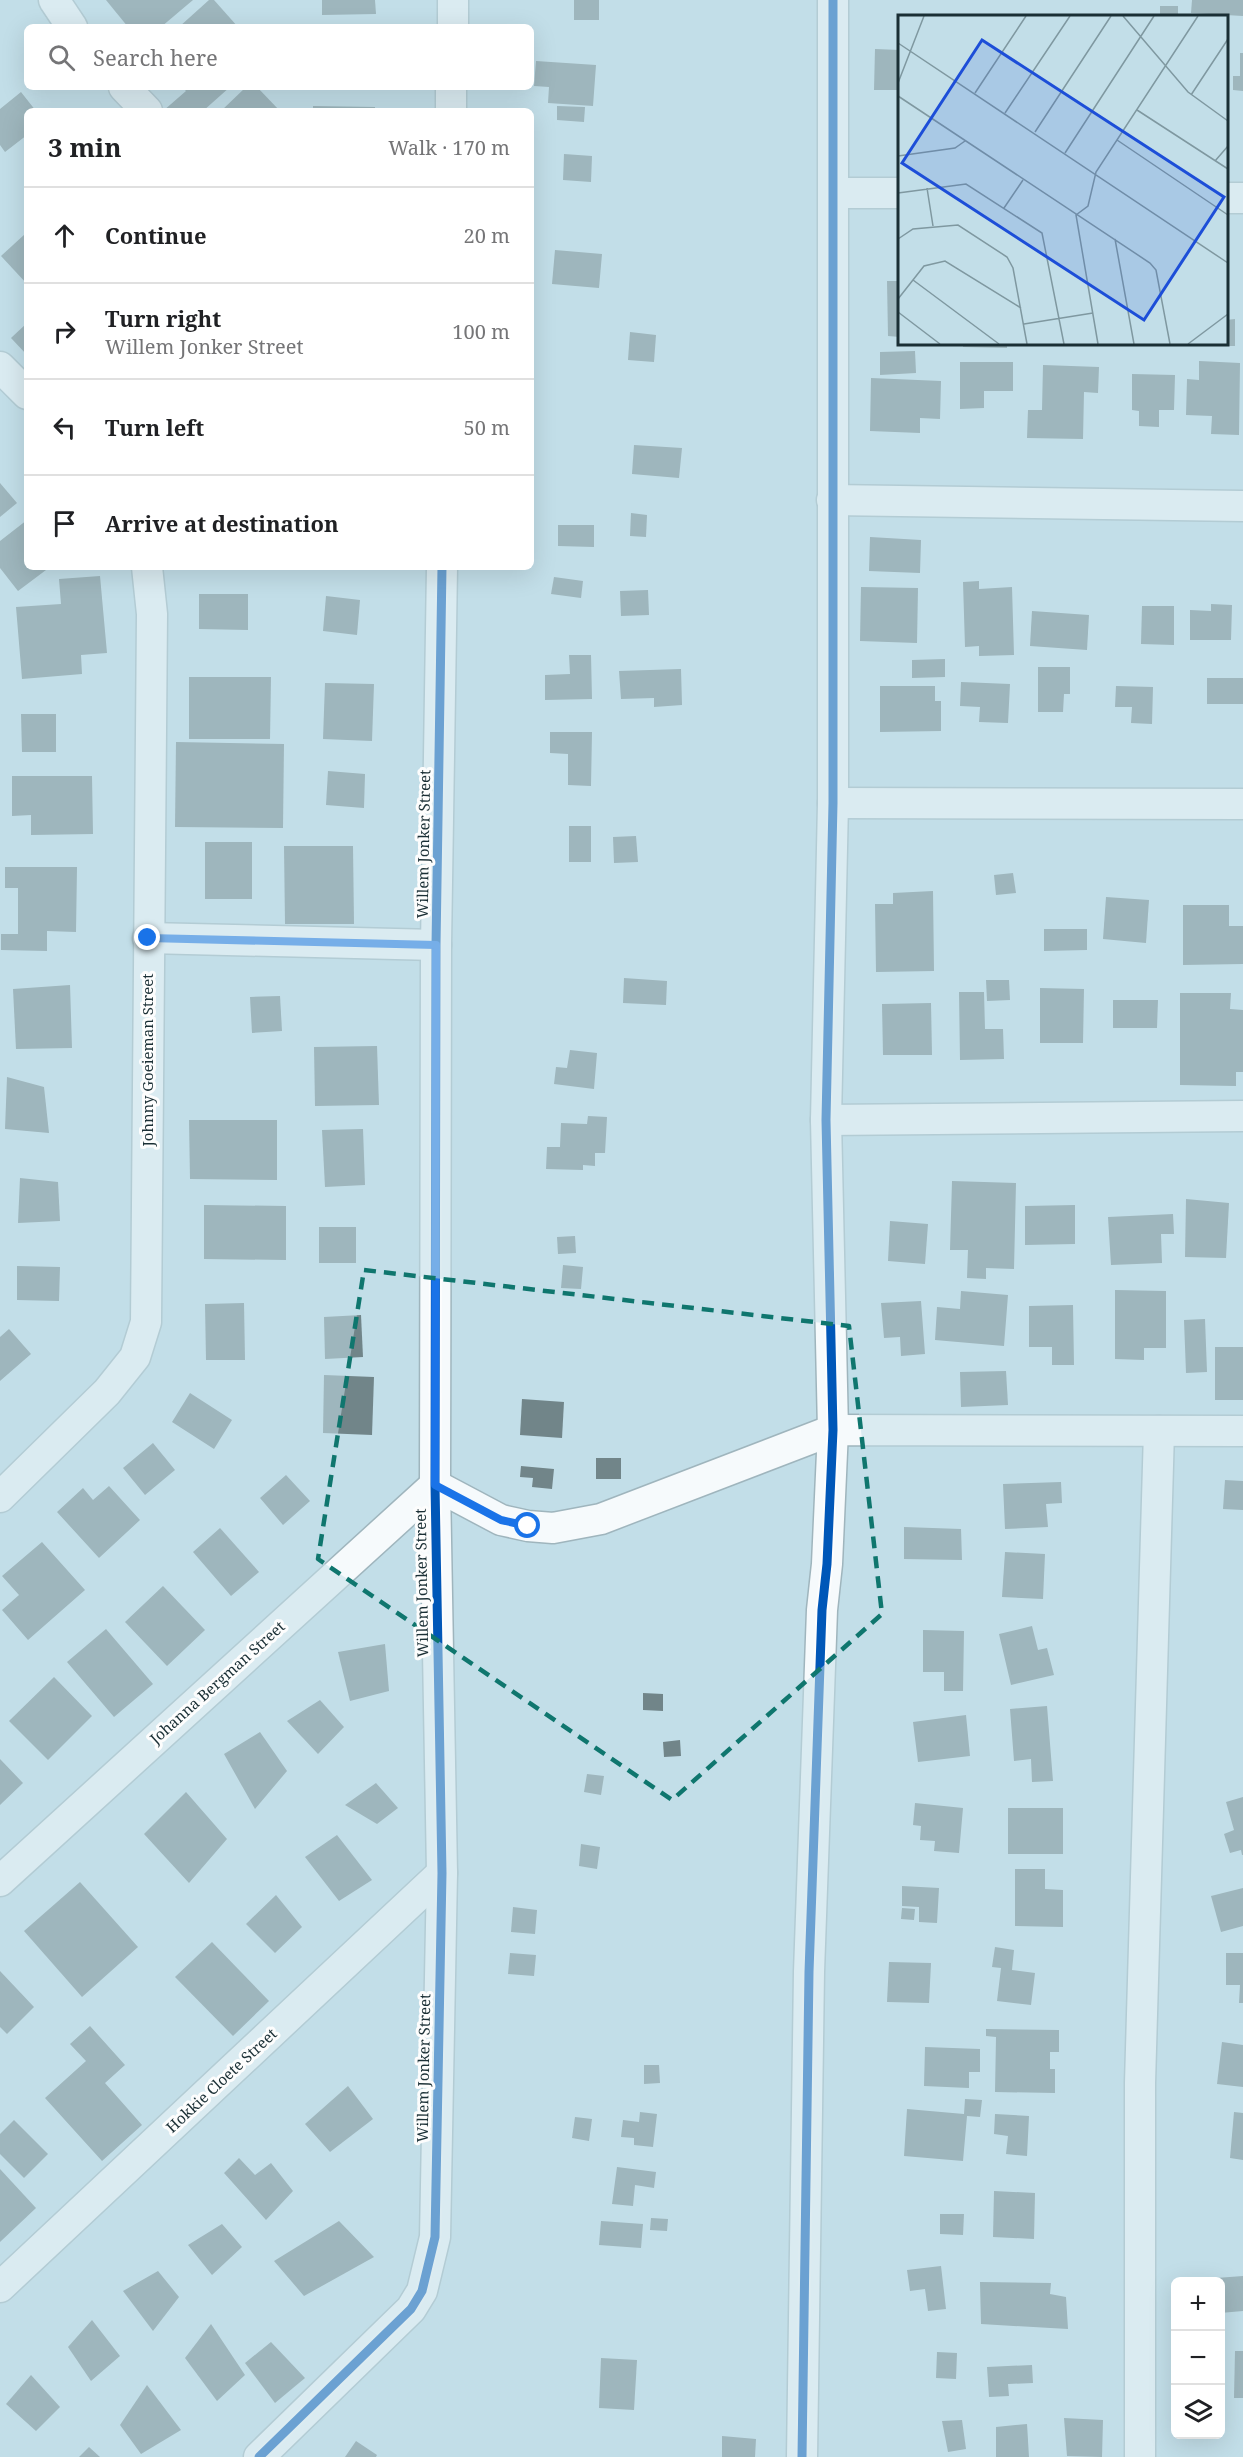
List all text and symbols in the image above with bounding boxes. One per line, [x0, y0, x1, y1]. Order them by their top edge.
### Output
inset map [898, 15, 1228, 345]
search box [24, 24, 534, 90]
icon: search [45, 41, 78, 74]
text: Search here [93, 42, 218, 72]
text: 3 min [48, 129, 122, 165]
text: Walk · 170 m [388, 134, 510, 161]
icon: ahead [48, 219, 81, 252]
text: Continue [105, 220, 207, 250]
text: 20 m [464, 222, 510, 249]
text: Turn right [105, 303, 221, 333]
icon: right [48, 315, 81, 348]
text: 100 m [452, 318, 510, 345]
text: Willem Jonker Street [105, 333, 304, 360]
icon: left [48, 411, 81, 444]
text: Turn left [105, 412, 204, 442]
text: 50 m [464, 414, 510, 441]
icon: arrive [48, 507, 81, 540]
text: Arrive at destination [105, 508, 339, 538]
street label: Willem Jonker Street [412, 769, 434, 919]
route end [134, 924, 160, 950]
street label: Johnny Goeieman Street [137, 973, 157, 1148]
street label: Willem Jonker Street [410, 1508, 432, 1658]
route start [514, 1512, 540, 1538]
street label: Johanna Bergman Street [145, 1616, 289, 1749]
street label: Willem Jonker Street [412, 1993, 434, 2143]
street label: Hokkie Cloete Street [161, 2023, 281, 2137]
map controls [1171, 2277, 1225, 2439]
button: + [1171, 2277, 1225, 2331]
button: − [1171, 2331, 1225, 2385]
button: layers [1171, 2385, 1225, 2439]

